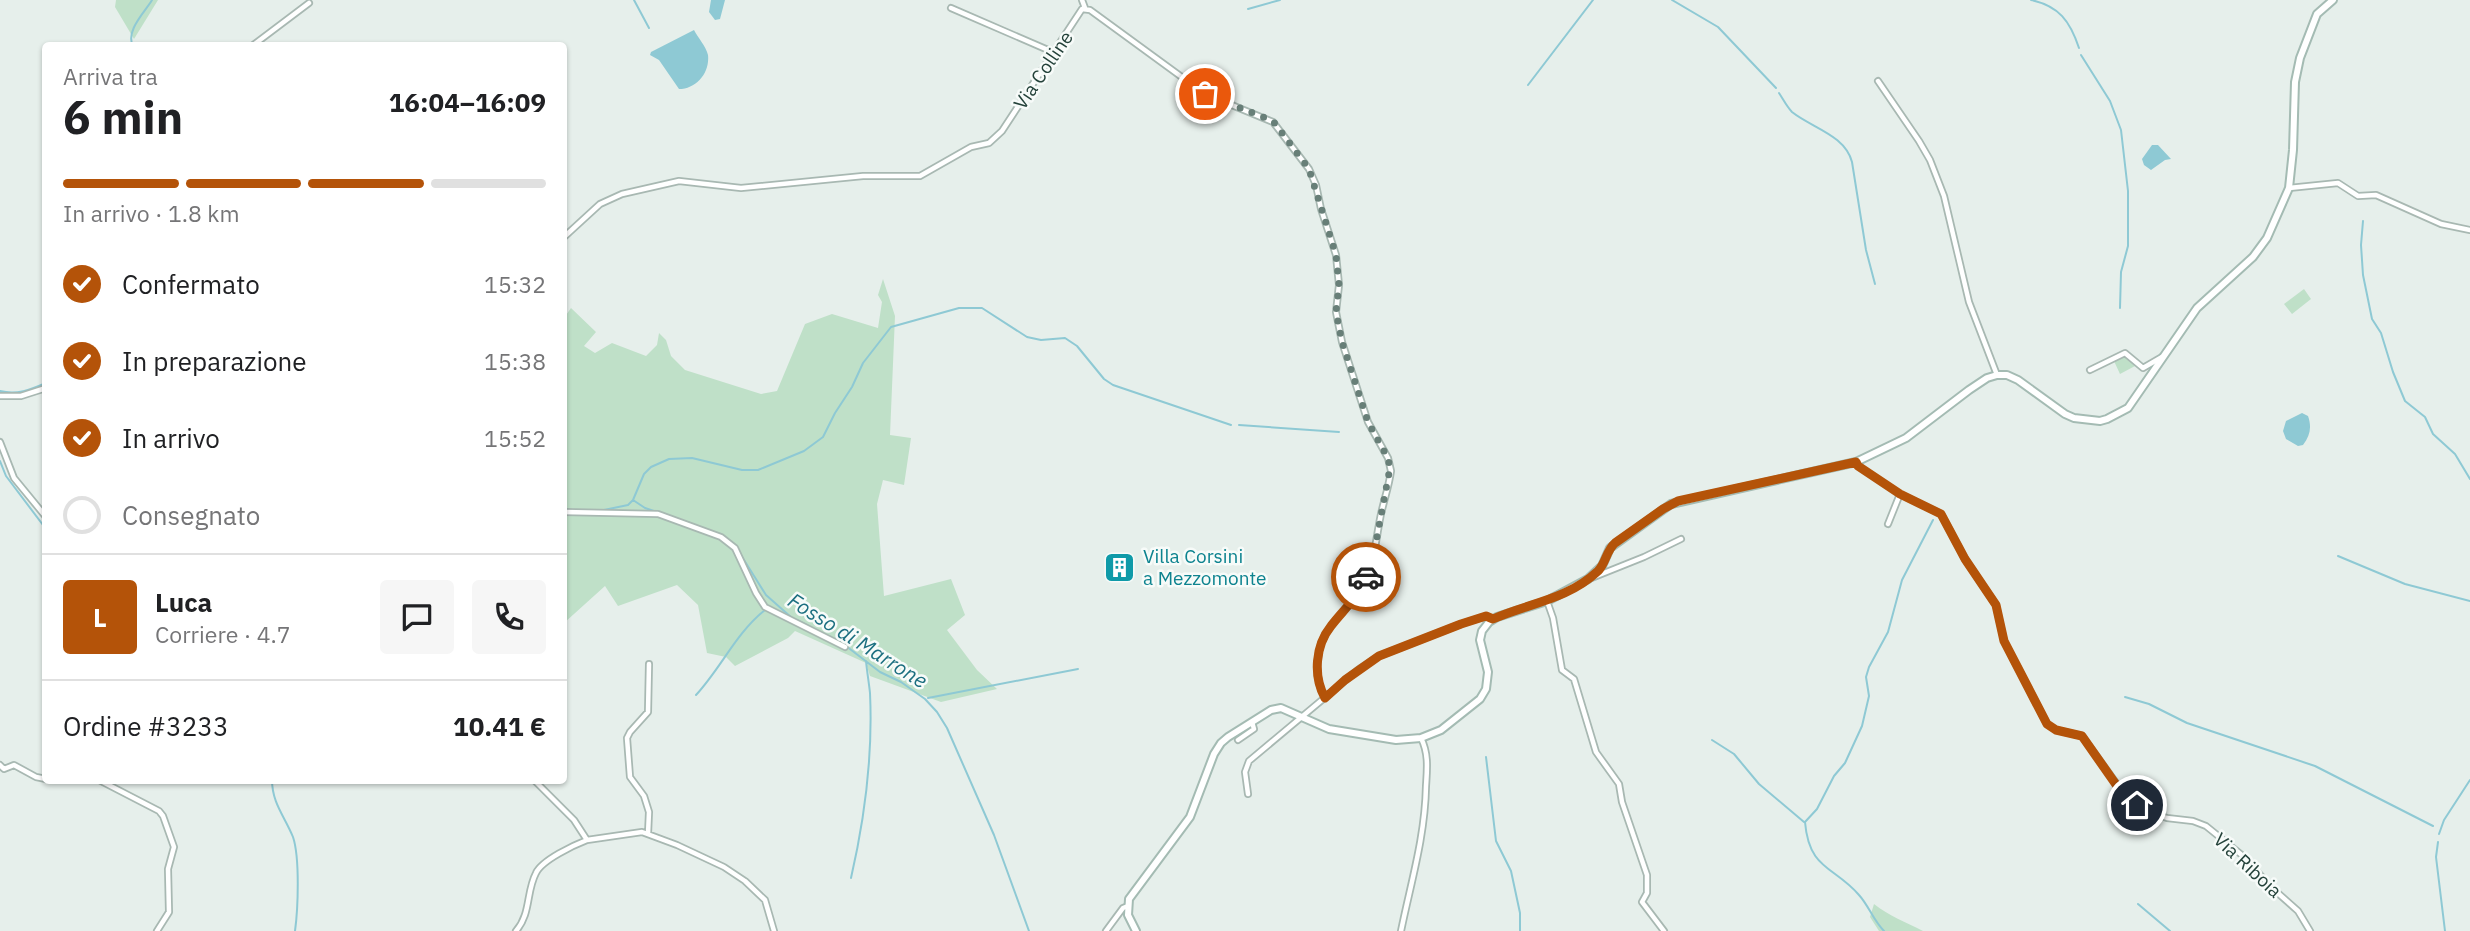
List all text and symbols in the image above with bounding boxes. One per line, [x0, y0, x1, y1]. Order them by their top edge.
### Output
street label: Via Colline [1008, 26, 1078, 114]
text: Arriva tra [63, 61, 158, 91]
pin [1175, 64, 1235, 124]
icon: bag [1186, 75, 1224, 113]
text: 16:04–16:09 [389, 85, 546, 119]
text: 6 min [63, 87, 183, 147]
text: In arrivo · 1.8 km [63, 198, 239, 228]
icon: check [63, 265, 101, 303]
text: Confermato [122, 267, 260, 301]
text: 15:32 [484, 269, 546, 299]
icon: check [63, 342, 101, 380]
text: In preparazione [122, 344, 307, 378]
text: 15:38 [484, 346, 546, 376]
icon: check [63, 419, 101, 457]
text: In arrivo [122, 421, 220, 455]
text: 15:52 [484, 423, 546, 453]
text: Consegnato [122, 498, 260, 532]
courier [1331, 542, 1401, 612]
place label: Villa Corsini a Mezzomonte [1143, 544, 1267, 590]
building icon: Villa Corsini a Mezzomonte [1103, 550, 1137, 584]
icon: car [1347, 558, 1385, 596]
button: chat [380, 580, 454, 654]
button: phone [472, 580, 546, 654]
text: Luca [155, 585, 212, 619]
water label: Fosso di Marrone [783, 586, 933, 694]
text: L [93, 600, 107, 634]
text: Corriere · 4.7 [155, 619, 291, 649]
text: Ordine #3233 [63, 709, 229, 743]
text: 10.41 € [453, 709, 546, 743]
pin [2107, 775, 2167, 835]
icon: home [2118, 786, 2156, 824]
street label: Via Riboia [2209, 827, 2287, 903]

